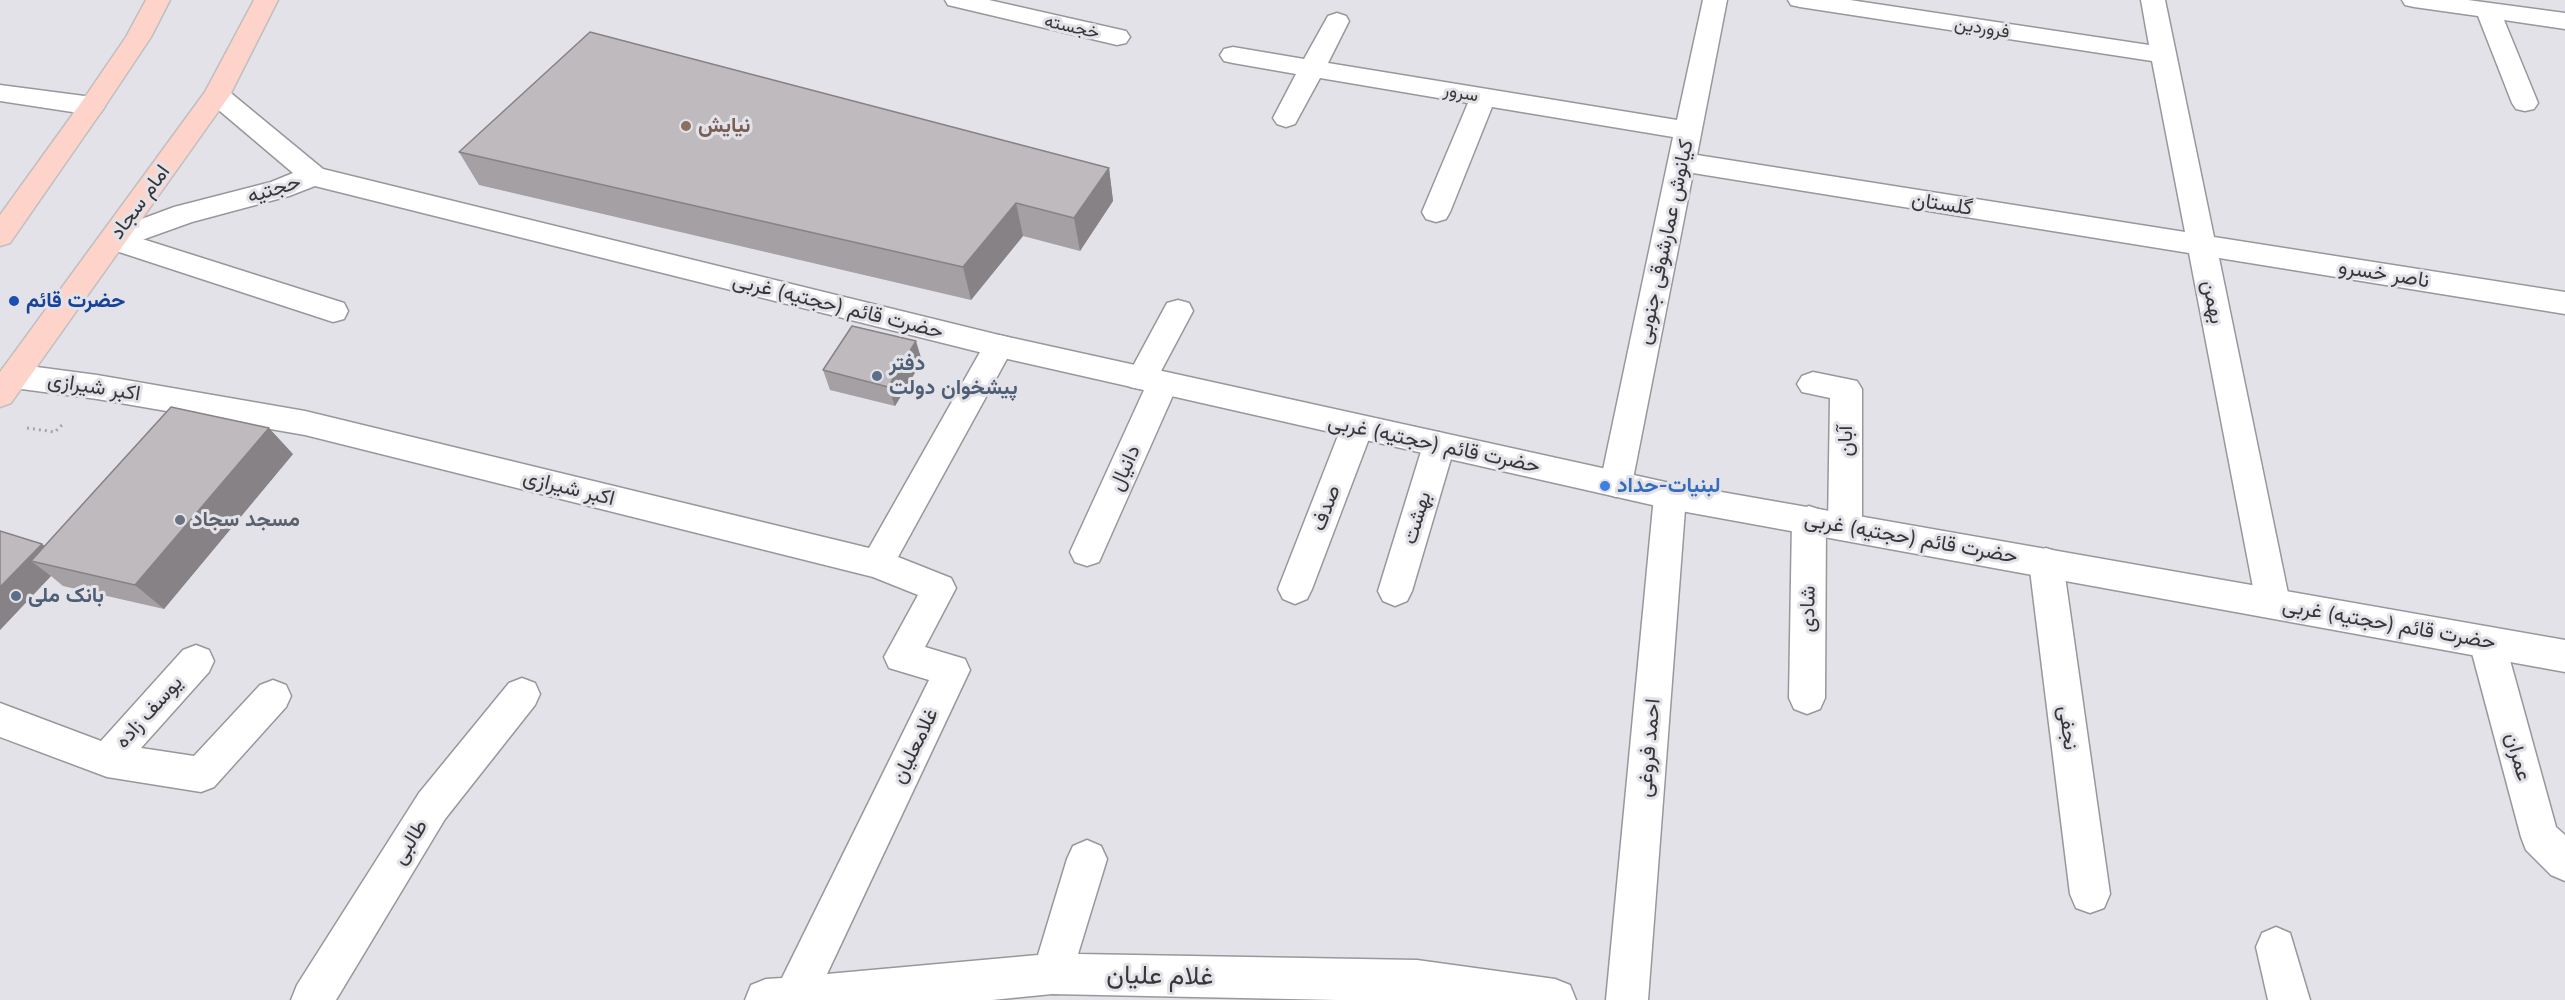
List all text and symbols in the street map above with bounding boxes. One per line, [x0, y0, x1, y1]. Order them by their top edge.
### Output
street label: خجسته [1042, 10, 1102, 44]
street label: فروردین [1953, 13, 2011, 43]
street label: سرور [1442, 79, 1480, 107]
place label: نیایش [698, 113, 751, 139]
marker: نیایش [679, 119, 693, 133]
street label: کیانوش عمارشوقی جنوبی [1631, 137, 1699, 347]
street label: امام سجاد [105, 160, 175, 244]
street label: حجتیه [244, 169, 304, 209]
street label: گلستان [1910, 187, 1974, 221]
street label: ناصر خسرو [2337, 254, 2431, 294]
street label: حضرت قائم (حجتیه) غربی [730, 268, 946, 344]
street label: بهمن [2196, 278, 2230, 326]
place label: حضرت قائم [26, 288, 125, 314]
marker: حضرت قائم [7, 294, 21, 308]
place label: دفتر پیشخوان دولت [889, 351, 1018, 401]
street label: اکبر شیرازی [46, 367, 142, 407]
marker: دفتر پیشخوان دولت [870, 369, 884, 383]
street label: حضرت قائم (حجتیه) غربی [1326, 409, 1542, 479]
street label: آبان [1833, 426, 1859, 456]
street label: دانیال [1104, 441, 1146, 495]
street label: اکبر شیرازی [521, 464, 617, 512]
place label: لبنیات-حداد [1617, 473, 1721, 499]
marker: لبنیات-حداد [1598, 479, 1612, 493]
street label: صدف [1306, 482, 1346, 534]
street label: بهشت [1397, 489, 1437, 547]
place label: مسجد سجاد [192, 507, 300, 533]
street label: حضرت قائم (حجتیه) غربی [1802, 507, 2020, 569]
marker: مسجد سجاد [173, 513, 187, 527]
place label: بانک ملی [28, 583, 104, 609]
street label: شادی [1795, 585, 1821, 633]
marker: بانک ملی [9, 589, 23, 603]
street label: حضرت قائم (حجتیه) غربی [2280, 593, 2498, 655]
street label: یوسف زاده [110, 670, 188, 754]
street label: احمد فروغی [1632, 698, 1666, 798]
street label: غلامعلیان [886, 704, 944, 788]
street label: نجفی [2053, 704, 2083, 752]
street label: عمران [2500, 730, 2536, 784]
street label: طالبی [387, 815, 433, 869]
street label: غلام علیان [1106, 959, 1214, 993]

